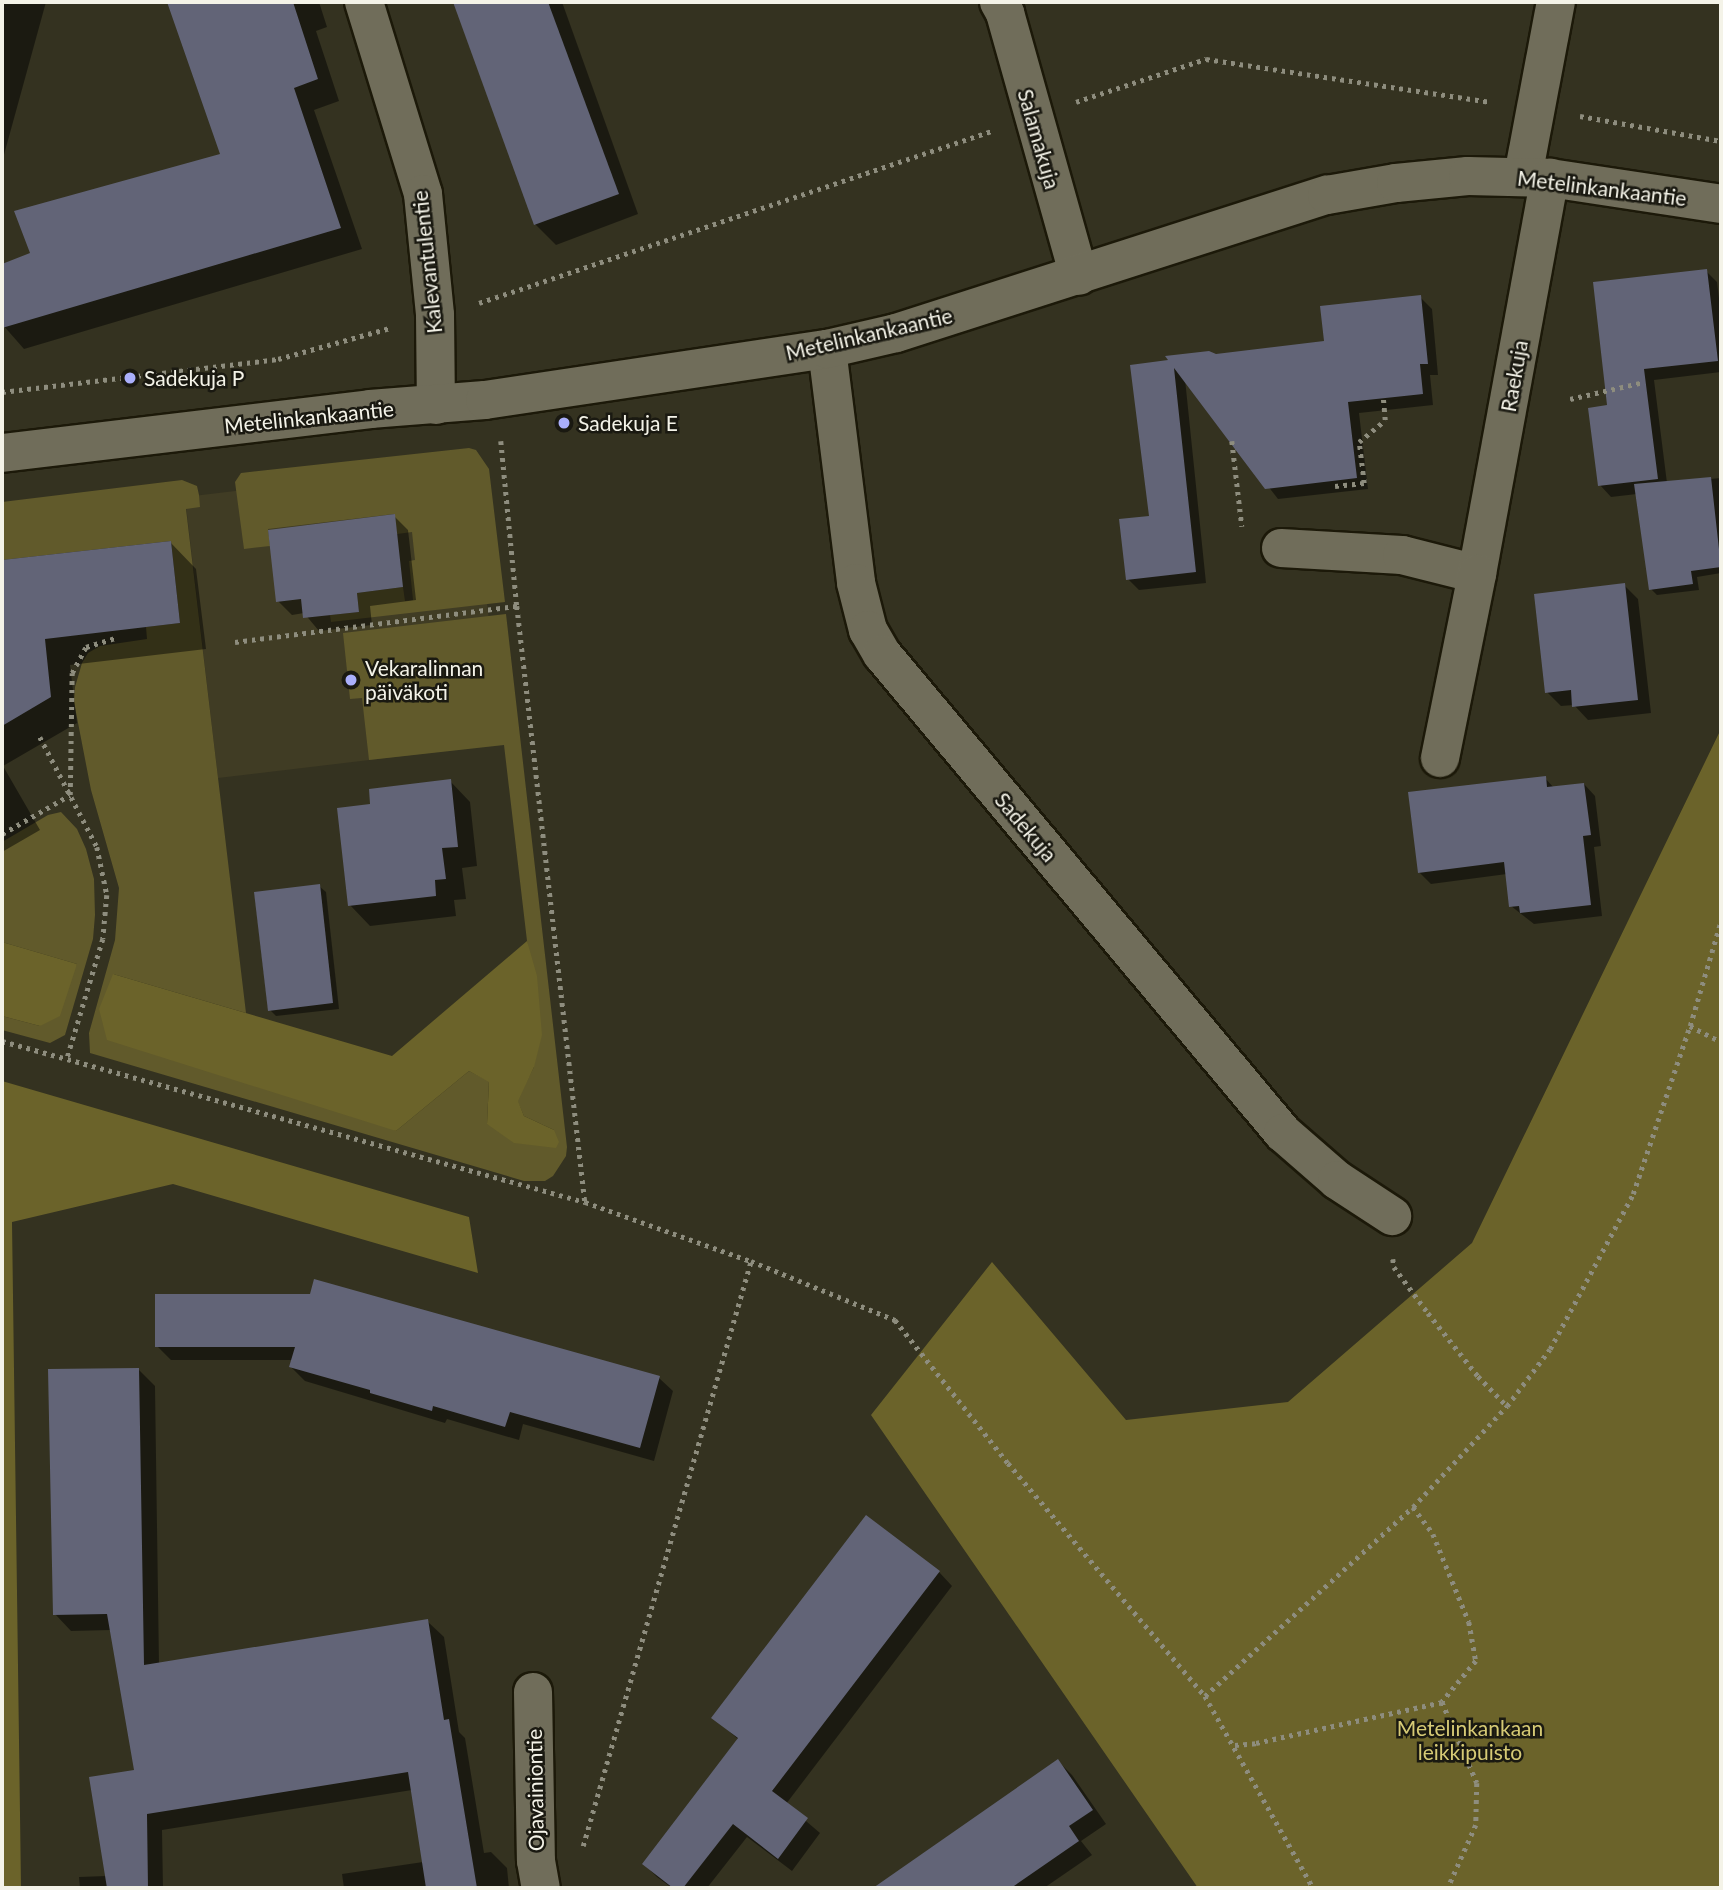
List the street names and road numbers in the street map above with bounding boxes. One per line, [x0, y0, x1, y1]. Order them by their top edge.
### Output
street label: Salamakuja [1013, 86, 1065, 192]
street label: Metelinkankaantie [1516, 165, 1688, 211]
street label: Kalevantulentie [407, 189, 447, 335]
street label: Metelinkankaantie [783, 303, 955, 365]
street label: Raekuja [1495, 338, 1533, 414]
street label: Metelinkankaantie [223, 396, 395, 438]
street label: Sadekuja [990, 787, 1062, 867]
street label: Ojavainiontie [521, 1729, 549, 1851]

